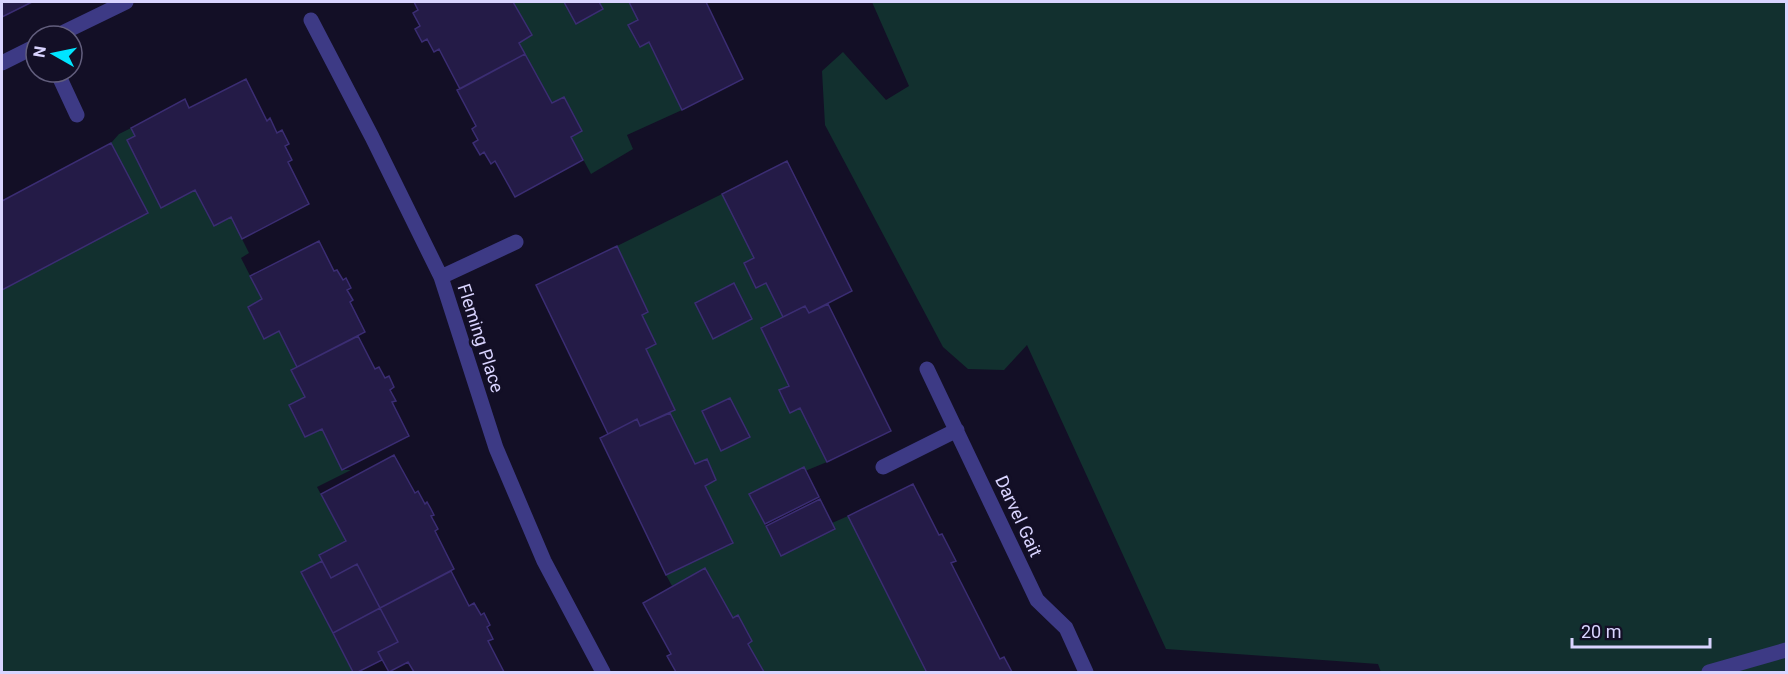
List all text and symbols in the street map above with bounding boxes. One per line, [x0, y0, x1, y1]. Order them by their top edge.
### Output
north arrow [24, 24, 84, 84]
text: N [29, 45, 50, 59]
street label: Fleming Place [454, 281, 508, 395]
street label: Darvel Gait [991, 472, 1047, 560]
scale bar [1572, 611, 1710, 649]
text: 20 m [1581, 621, 1621, 642]

